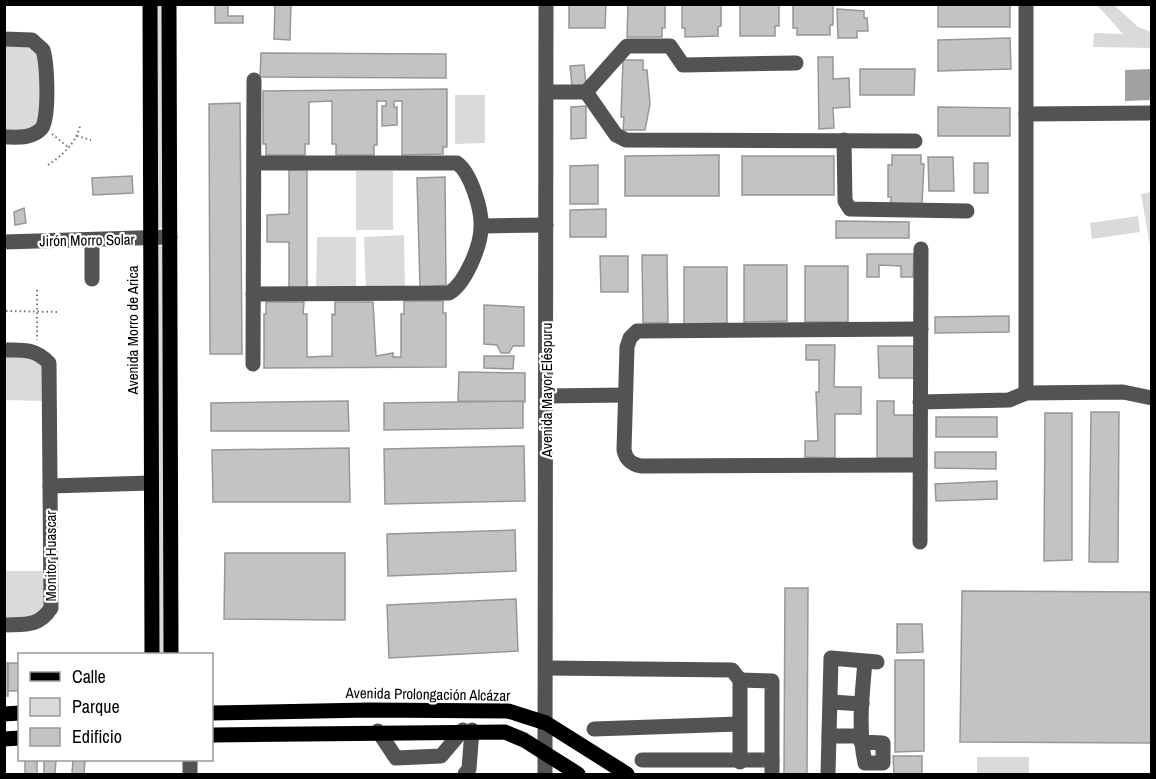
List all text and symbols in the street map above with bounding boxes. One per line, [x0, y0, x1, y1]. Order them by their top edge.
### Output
street label: Jirón Morro Solar [39, 229, 135, 251]
street label: Avenida Morro de Arica [122, 265, 143, 396]
street label: Avenida Mayor Eléspuru [536, 323, 557, 458]
street label: Monitor Huascar [40, 511, 61, 601]
legend [18, 653, 213, 761]
text: Calle [72, 664, 106, 689]
street label: Avenida Prolongación Alcázar [345, 682, 510, 706]
text: Parque [72, 694, 120, 719]
text: Edificio [72, 724, 122, 749]

